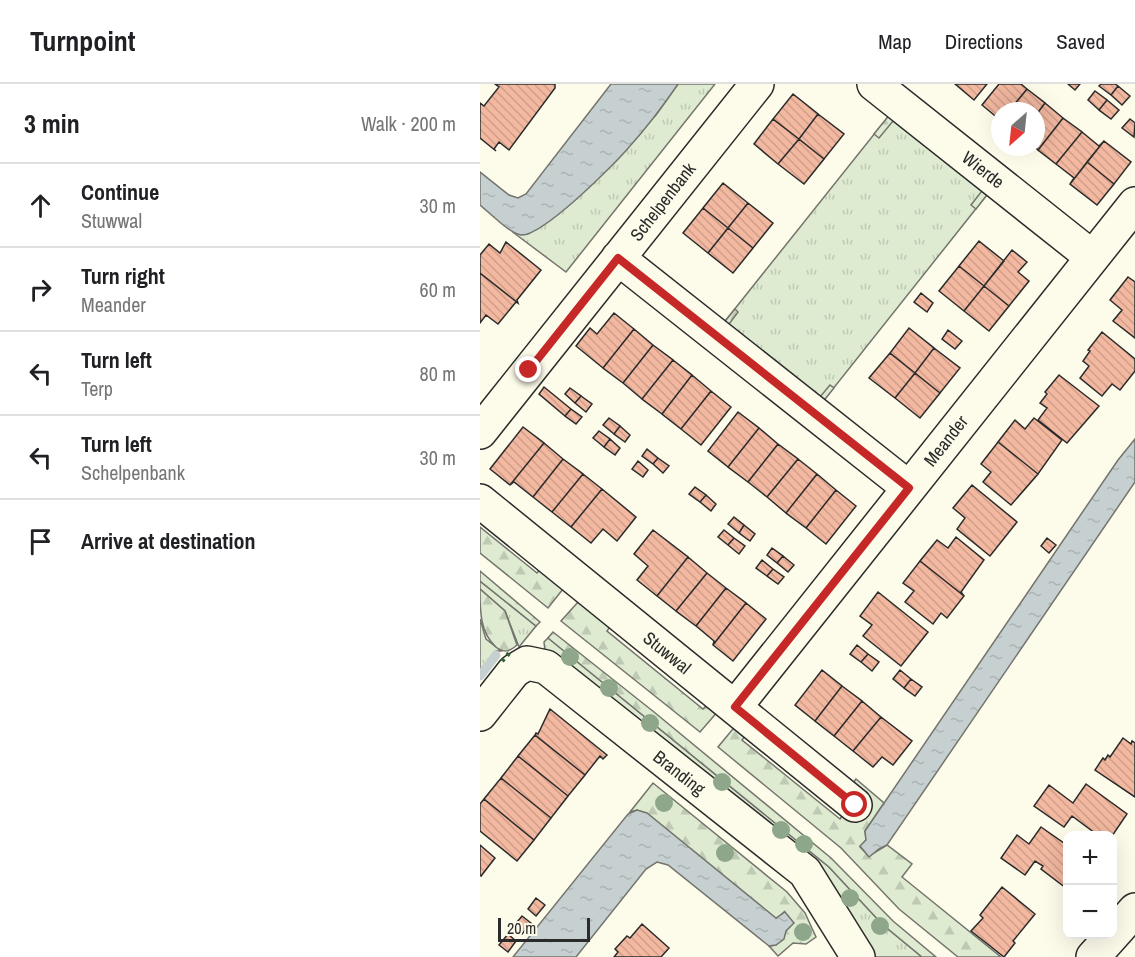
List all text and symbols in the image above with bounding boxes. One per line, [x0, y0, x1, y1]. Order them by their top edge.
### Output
text: Turnpoint [30, 22, 135, 60]
text: Map [878, 27, 912, 56]
text: Directions [945, 27, 1023, 56]
text: Saved [1056, 27, 1105, 56]
north arrow [991, 102, 1045, 156]
text: 3 min [24, 106, 80, 141]
text: Walk · 200 m [361, 110, 456, 137]
street label: Wierde [957, 145, 1010, 194]
street label: Schelpenbank [624, 157, 702, 246]
text: Continue [81, 177, 159, 207]
icon: ahead [24, 189, 57, 222]
text: 30 m [420, 192, 456, 219]
text: Stuwwal [81, 207, 142, 234]
text: Turn right [81, 261, 165, 291]
icon: right [24, 273, 57, 306]
text: 60 m [420, 276, 456, 303]
text: Meander [81, 291, 146, 318]
text: Turn left [81, 345, 152, 375]
route end [515, 356, 541, 382]
icon: left [24, 357, 57, 390]
text: 80 m [420, 360, 456, 387]
text: Terp [81, 375, 113, 402]
street label: Meander [918, 410, 973, 471]
text: Turn left [81, 429, 152, 459]
icon: left [24, 441, 57, 474]
text: 30 m [420, 444, 456, 471]
text: Schelpenbank [81, 459, 185, 486]
icon: arrive [24, 525, 57, 558]
text: Arrive at destination [81, 526, 255, 556]
street label: Stuwwal [638, 626, 697, 680]
street label: Branding [648, 744, 711, 801]
route start [841, 791, 867, 817]
map controls [1063, 831, 1117, 939]
button: + [1063, 831, 1117, 885]
button: − [1063, 885, 1117, 939]
scale bar [498, 915, 590, 942]
text: 20 m [507, 917, 536, 939]

